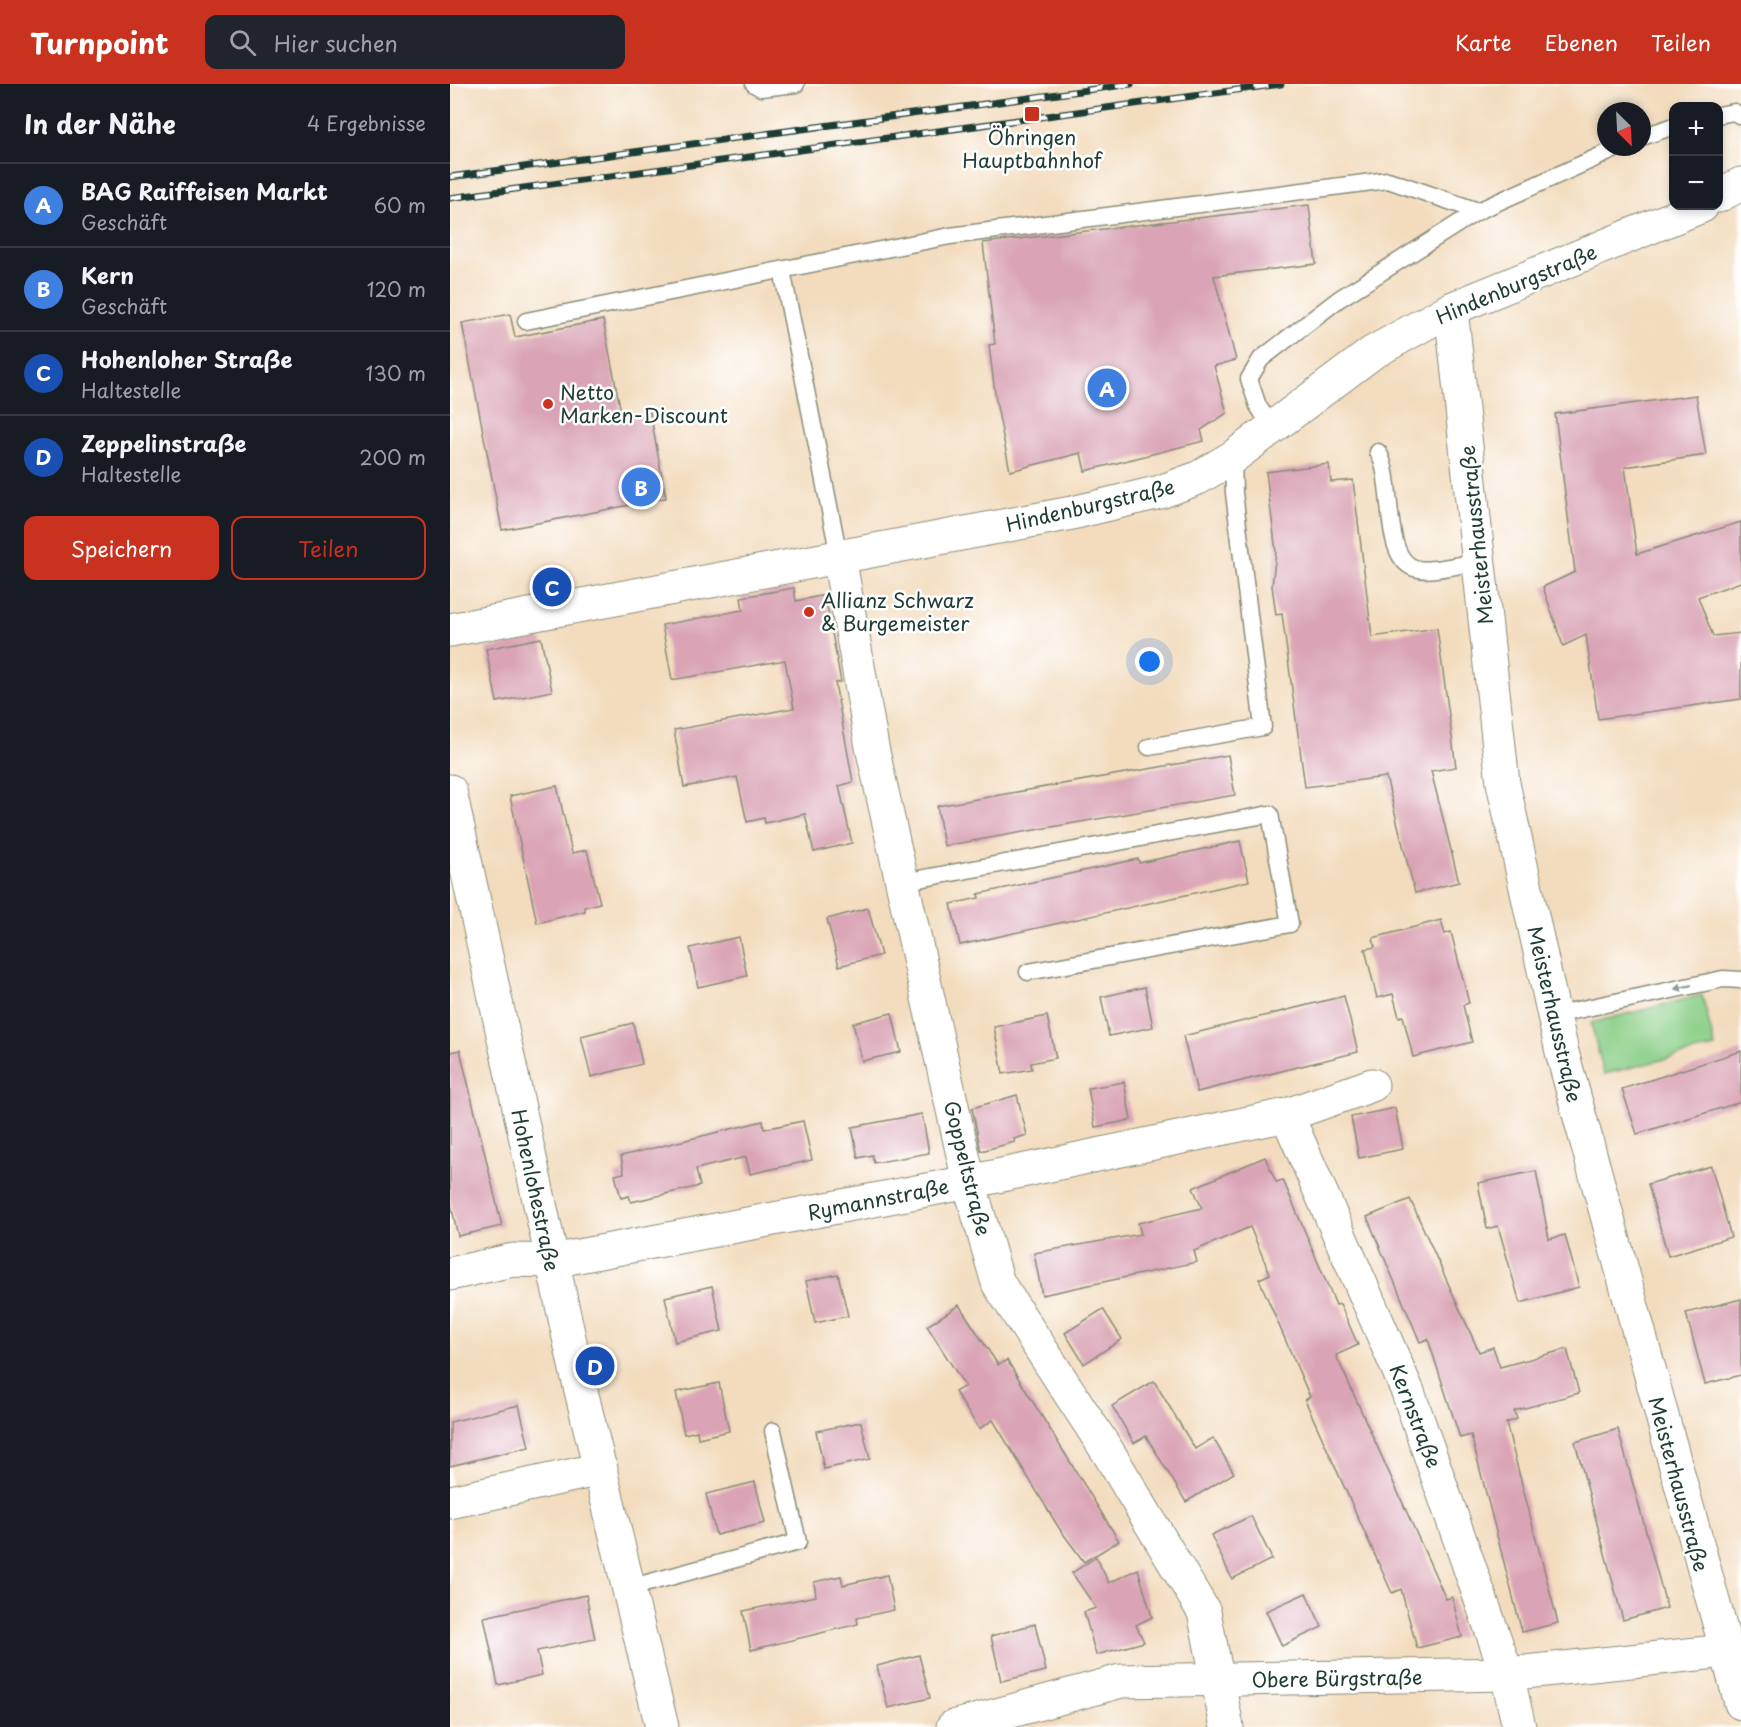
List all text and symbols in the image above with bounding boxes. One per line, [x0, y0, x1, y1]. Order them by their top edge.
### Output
search box [205, 15, 625, 69]
text: Turnpoint [30, 21, 169, 64]
icon: search [226, 26, 259, 59]
text: Hier suchen [274, 26, 398, 59]
text: Karte [1455, 26, 1512, 58]
text: Ebenen [1545, 26, 1618, 58]
text: Teilen [1651, 26, 1711, 58]
north arrow [1597, 102, 1651, 156]
map controls [1669, 102, 1723, 210]
button: + [1669, 102, 1723, 156]
text: In der Nähe [24, 104, 176, 143]
marker: Öhringen Hauptbahnhof [1023, 105, 1041, 123]
text: 4 Ergebnisse [307, 108, 426, 138]
place label: Öhringen Hauptbahnhof [962, 122, 1103, 175]
button: − [1669, 156, 1723, 210]
text: BAG Raiffeisen Markt [81, 174, 328, 207]
text: A [36, 190, 51, 220]
text: 60 m [374, 190, 426, 220]
text: Geschäft [81, 207, 167, 237]
street label: Hindenburgstraße [1431, 236, 1601, 332]
text: Kern [81, 258, 134, 291]
text: B [37, 274, 50, 304]
text: 120 m [367, 274, 426, 304]
text: Geschäft [81, 291, 167, 321]
text: Hohenloher Straße [81, 342, 292, 375]
text: C [36, 358, 51, 388]
text: 130 m [366, 358, 426, 388]
pin: A [1088, 366, 1126, 410]
text: Haltestelle [81, 375, 181, 405]
place label: Netto Marken-Discount [560, 377, 728, 430]
marker: Netto Marken-Discount [541, 397, 555, 411]
text: Zeppelinstraße [81, 426, 247, 459]
text: D [36, 442, 51, 472]
text: 200 m [359, 442, 426, 472]
street label: Meisterhausstraße [1452, 444, 1500, 626]
text: Haltestelle [81, 459, 181, 489]
pin: B [622, 464, 660, 510]
street label: Hindenburgstraße [1002, 471, 1178, 539]
button: Speichern [24, 516, 219, 580]
button: Teilen [231, 516, 426, 580]
pin: C [532, 564, 572, 610]
place label: Allianz Schwarz & Burgemeister [821, 585, 974, 638]
marker: Allianz Schwarz & Burgemeister [802, 605, 816, 619]
your location [1135, 647, 1164, 676]
street label: Meisterhausstraße [1520, 923, 1590, 1105]
one-way arrow [1674, 983, 1693, 992]
street label: Goppeltstraße [937, 1097, 999, 1239]
street label: Hohenlohestraße [504, 1106, 568, 1274]
street label: Rymannstraße [805, 1171, 951, 1227]
pin: D [576, 1344, 614, 1388]
street label: Kernstraße [1382, 1360, 1450, 1472]
street label: Meisterhausstraße [1641, 1393, 1717, 1575]
street label: Obere Bürgstraße [1251, 1662, 1423, 1694]

